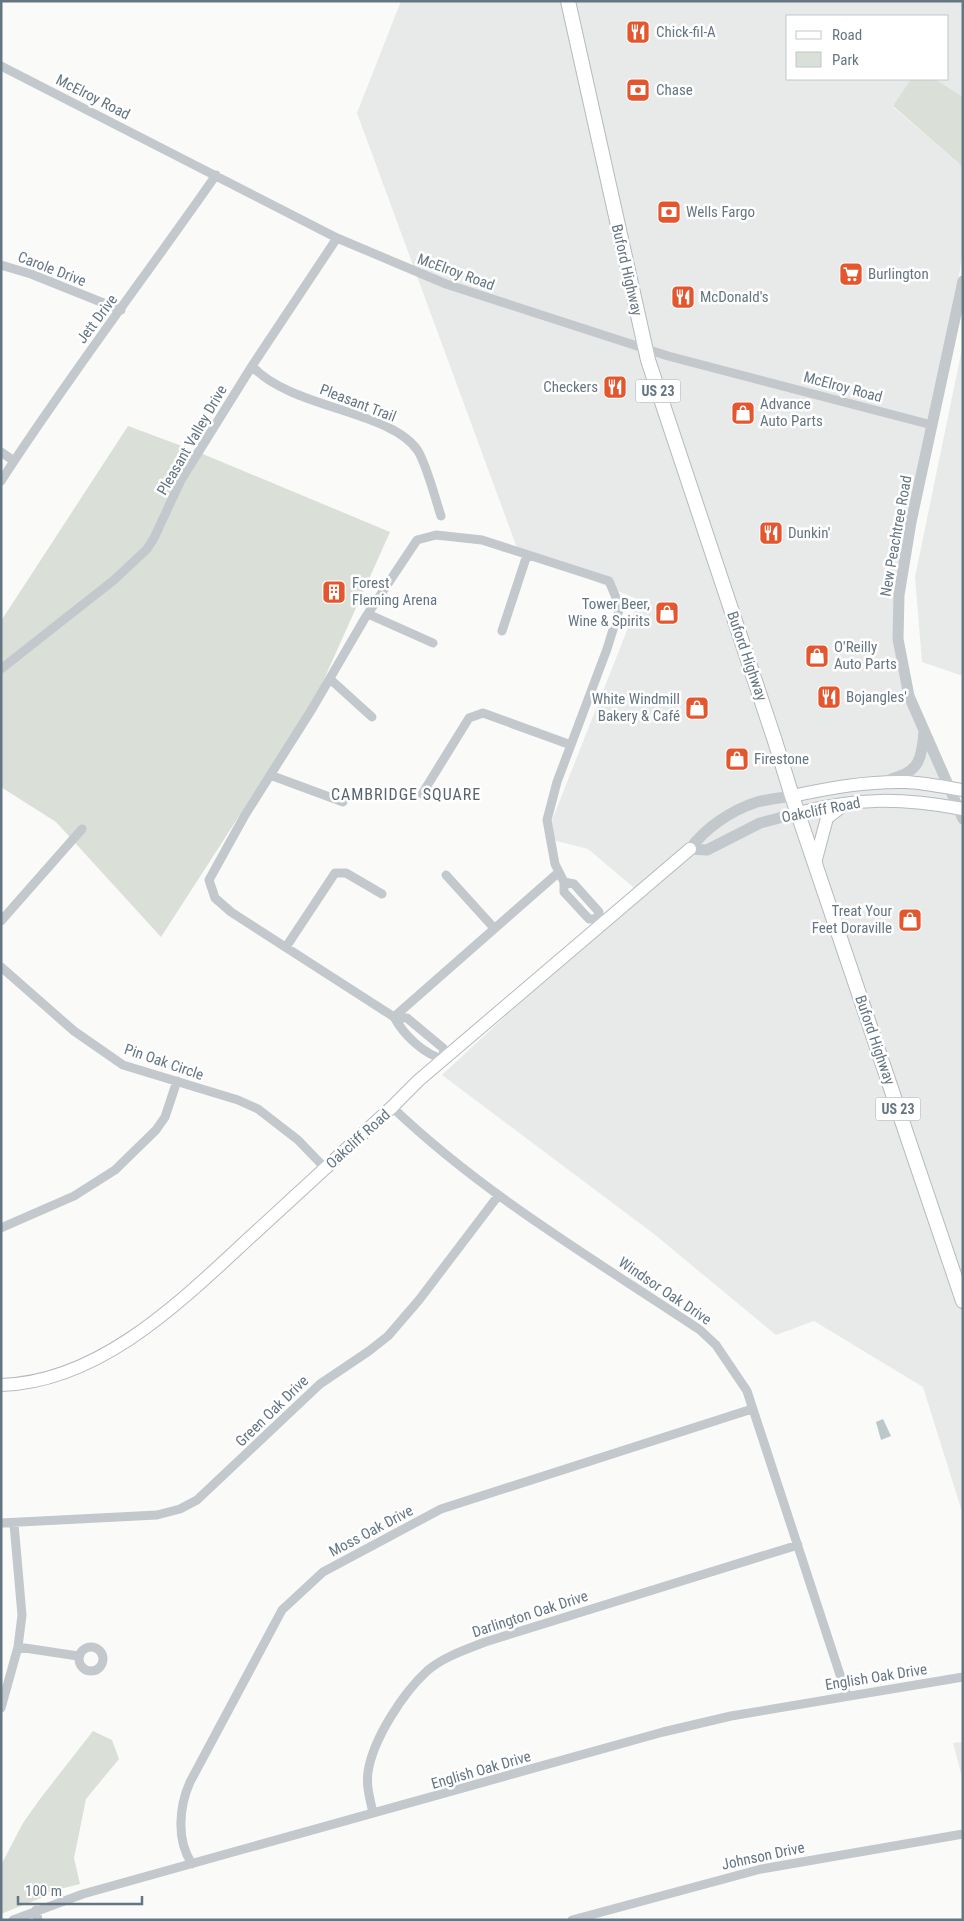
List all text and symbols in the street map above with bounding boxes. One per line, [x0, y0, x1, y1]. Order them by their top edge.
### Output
legend [786, 15, 949, 80]
restaurant icon: Chick-fil-A [625, 19, 651, 45]
place label: Chick-fil-A [656, 23, 716, 41]
text: Road [832, 26, 862, 44]
text: Park [832, 51, 859, 69]
street label: McElroy Road [53, 71, 133, 123]
bank icon: Chase [625, 77, 651, 103]
place label: Chase [656, 81, 693, 99]
bank icon: Wells Fargo [656, 199, 682, 225]
place label: Wells Fargo [686, 203, 755, 221]
street label: Buford Highway [608, 222, 646, 318]
street label: Carole Drive [15, 248, 89, 290]
street label: McElroy Road [415, 250, 497, 294]
supermarket icon: Burlington [838, 261, 864, 287]
place label: Burlington [868, 265, 929, 283]
restaurant icon: McDonald's [670, 284, 696, 310]
place label: McDonald's [700, 288, 769, 306]
street label: Jett Drive [73, 291, 121, 347]
street label: McElroy Road [802, 368, 884, 406]
restaurant icon: Checkers [602, 374, 628, 400]
place label: Checkers [543, 378, 598, 396]
street label: Pleasant Trail [317, 380, 399, 426]
road number: US 23 [636, 380, 680, 402]
street label: Pleasant Valley Drive [153, 382, 231, 498]
place label: Advance Auto Parts [760, 395, 823, 430]
shop icon: Advance Auto Parts [730, 400, 756, 426]
street label: New Peachtree Road [876, 474, 916, 598]
restaurant icon: Dunkin' [758, 520, 784, 546]
place label: Dunkin' [788, 524, 830, 542]
place label: Forest Fleming Arena [352, 574, 437, 609]
building icon: Forest Fleming Arena [321, 579, 347, 605]
place label: Tower Beer, Wine & Spirits [568, 595, 650, 630]
shop icon: Tower Beer, Wine & Spirits [654, 600, 680, 626]
street label: Buford Highway [723, 609, 771, 703]
place label: O'Reilly Auto Parts [834, 638, 897, 673]
shop icon: O'Reilly Auto Parts [804, 643, 830, 669]
restaurant icon: Bojangles' [816, 684, 842, 710]
place label: Bojangles' [846, 688, 907, 706]
place label: White Windmill Bakery & Café [592, 690, 680, 725]
shop icon: White Windmill Bakery & Café [684, 695, 710, 721]
shop icon: Firestone [724, 746, 750, 772]
place label: Firestone [754, 750, 809, 768]
district label: CAMBRIDGE SQUARE [331, 785, 481, 804]
street label: Oakcliff Road [780, 794, 862, 826]
place label: Treat Your Feet Doraville [812, 902, 892, 937]
shop icon: Treat Your Feet Doraville [897, 907, 923, 933]
street label: Buford Highway [851, 993, 899, 1087]
street label: Pin Oak Circle [122, 1040, 206, 1084]
road number: US 23 [876, 1098, 920, 1120]
street label: Oakcliff Road [322, 1106, 394, 1172]
street label: Windsor Oak Drive [615, 1253, 715, 1329]
street label: Green Oak Drive [232, 1372, 312, 1450]
street label: Moss Oak Drive [326, 1501, 416, 1561]
street label: Darlington Oak Drive [470, 1587, 590, 1641]
street label: English Oak Drive [824, 1660, 928, 1694]
street label: English Oak Drive [429, 1747, 533, 1793]
street label: Johnson Drive [720, 1838, 806, 1874]
scale bar [18, 1874, 141, 1906]
text: 100 m [25, 1882, 62, 1900]

